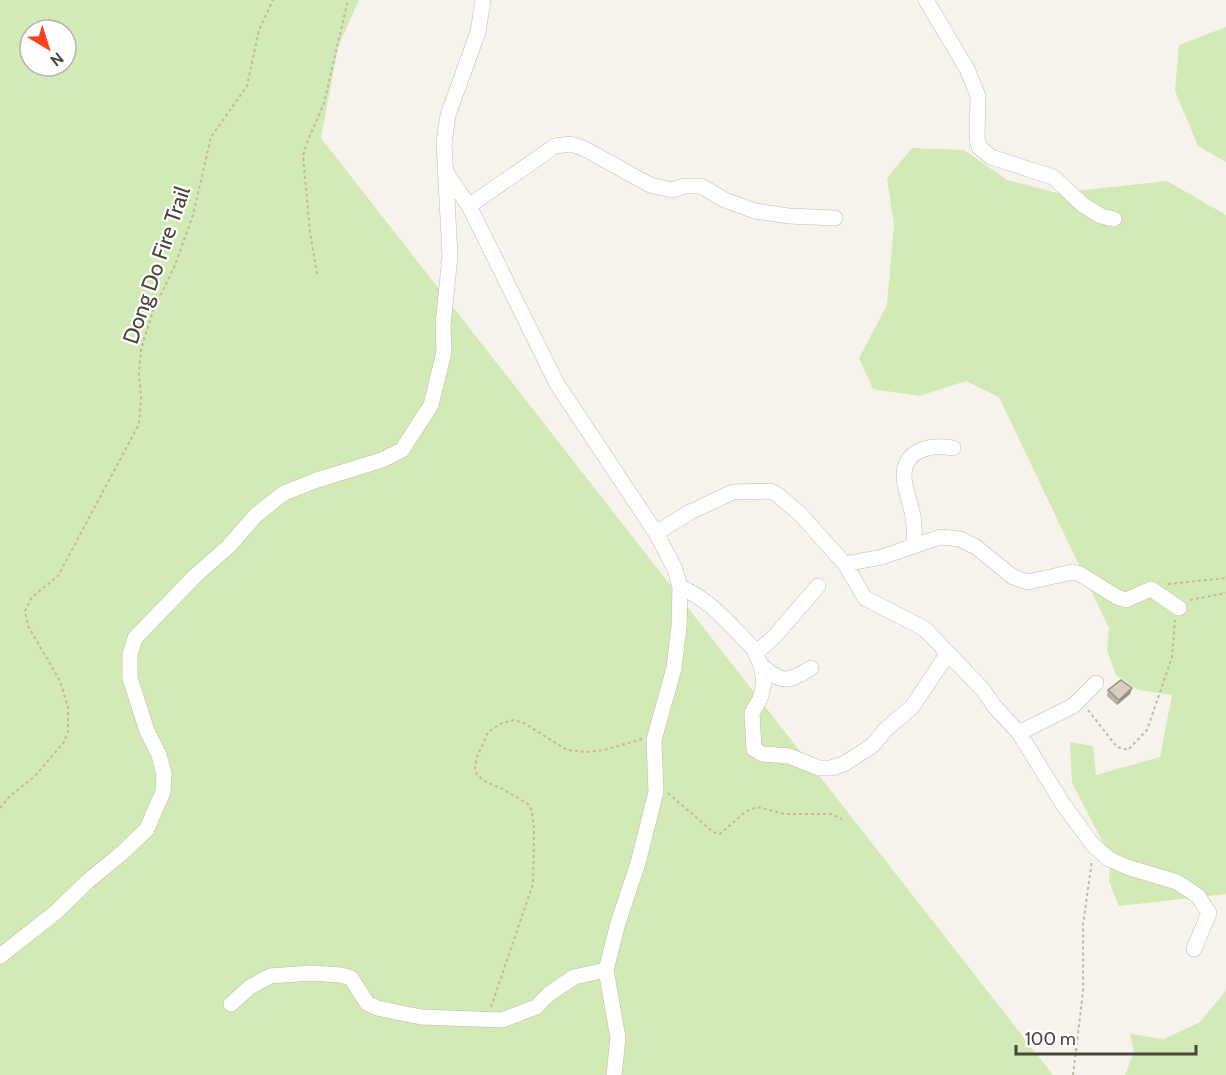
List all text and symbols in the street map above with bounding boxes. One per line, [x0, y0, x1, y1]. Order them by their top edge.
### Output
north arrow [18, 18, 78, 78]
text: N [47, 48, 67, 70]
street label: Dong Do Fire Trail [117, 182, 196, 348]
scale bar [1016, 1018, 1196, 1056]
text: 100 m [1025, 1028, 1076, 1050]

